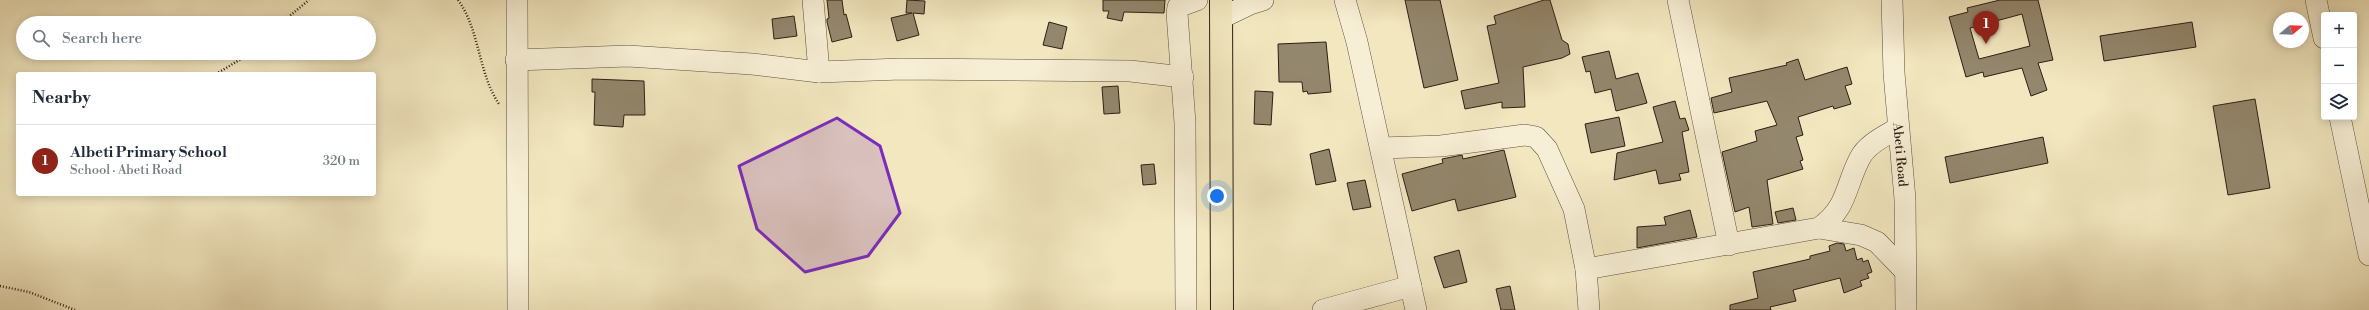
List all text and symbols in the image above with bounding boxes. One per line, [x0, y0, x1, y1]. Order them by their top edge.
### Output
pin: 1 [1973, 11, 1999, 44]
north arrow [2273, 12, 2309, 48]
map controls [2321, 12, 2357, 120]
button: + [2321, 12, 2357, 48]
search box [16, 16, 376, 60]
icon: search [30, 27, 52, 49]
text: Search here [62, 29, 142, 48]
button: − [2321, 48, 2357, 84]
button: layers [2321, 84, 2357, 120]
text: Nearby [32, 87, 91, 109]
street label: Abeti Road [1889, 121, 1911, 188]
text: Albeti Primary School [70, 143, 227, 162]
text: 1 [42, 153, 48, 169]
text: 320 m [323, 153, 360, 169]
text: School · Abeti Road [70, 162, 182, 178]
your location [1207, 186, 1227, 206]

